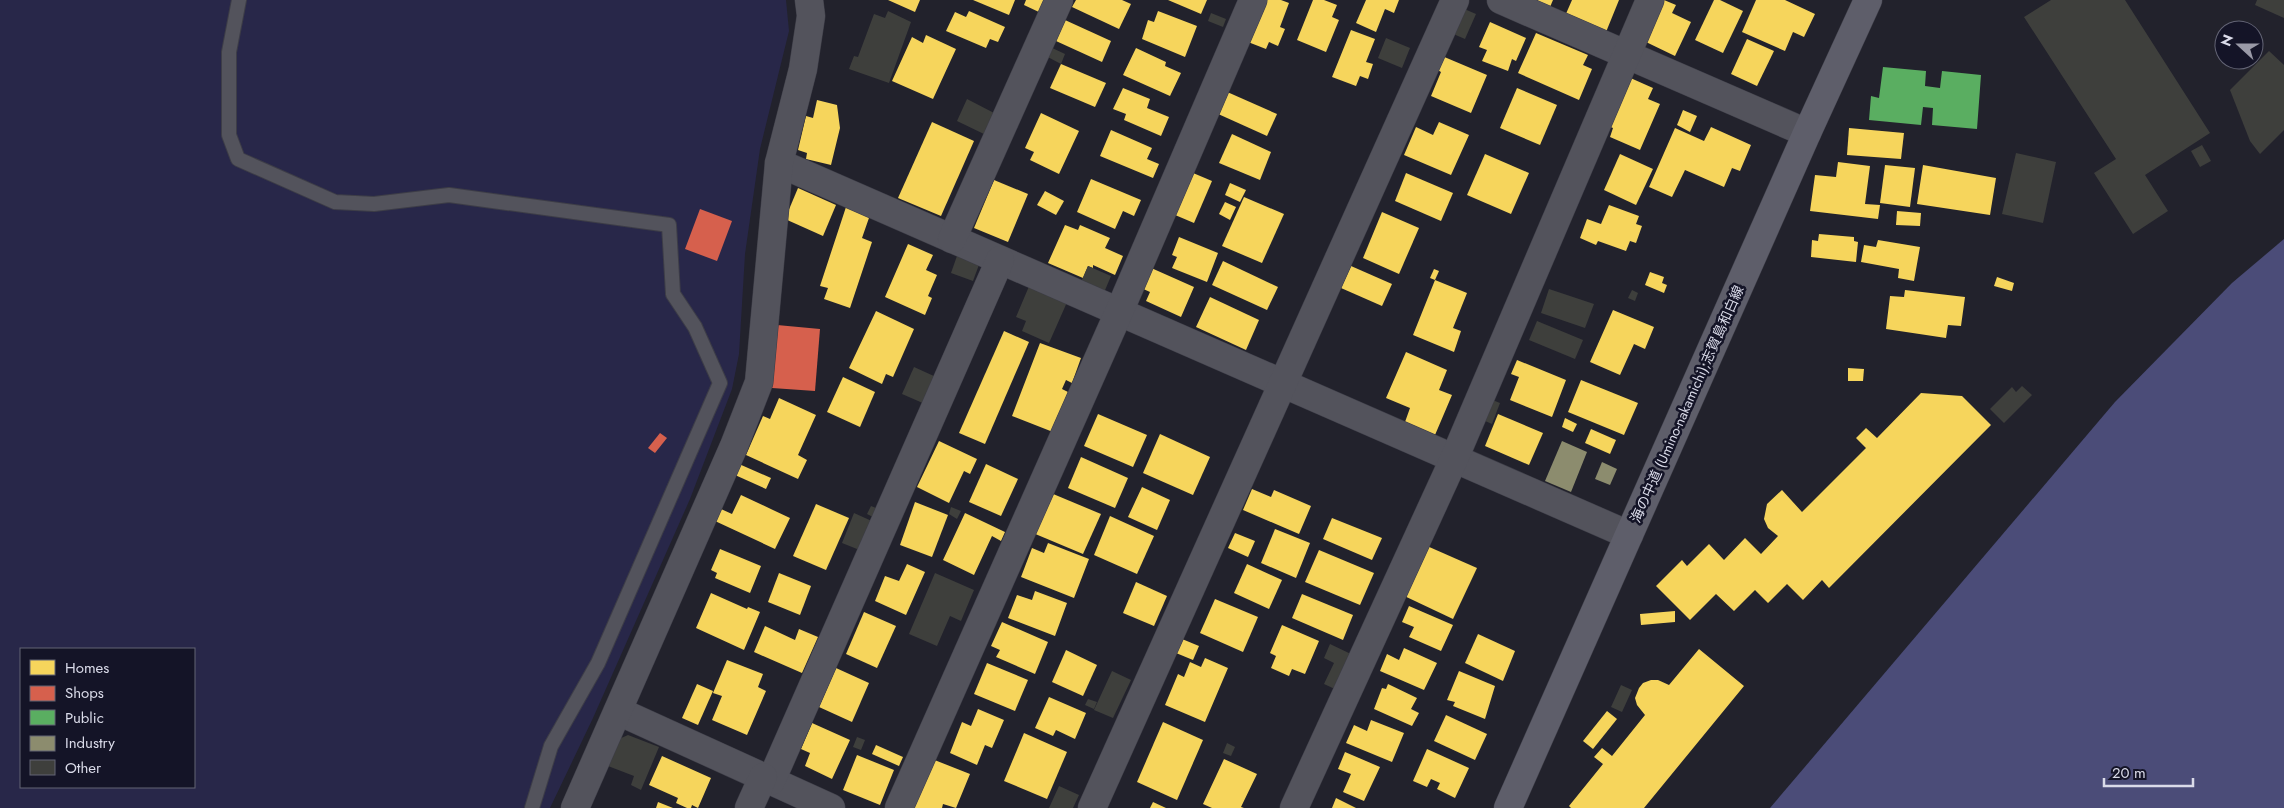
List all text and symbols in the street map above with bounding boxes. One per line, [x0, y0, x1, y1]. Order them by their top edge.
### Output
north arrow [2214, 20, 2264, 70]
text: N [2216, 32, 2238, 49]
street label: 海の中道 (Umino-nakamichi);志賀島和白線 [1625, 282, 1749, 526]
legend [20, 648, 195, 788]
text: Homes [65, 657, 109, 679]
text: Shops [65, 682, 104, 704]
text: Public [65, 707, 104, 729]
text: Industry [65, 732, 115, 754]
scale bar [2104, 756, 2193, 788]
text: Other [65, 757, 102, 779]
text: 20 m [2112, 762, 2146, 784]

